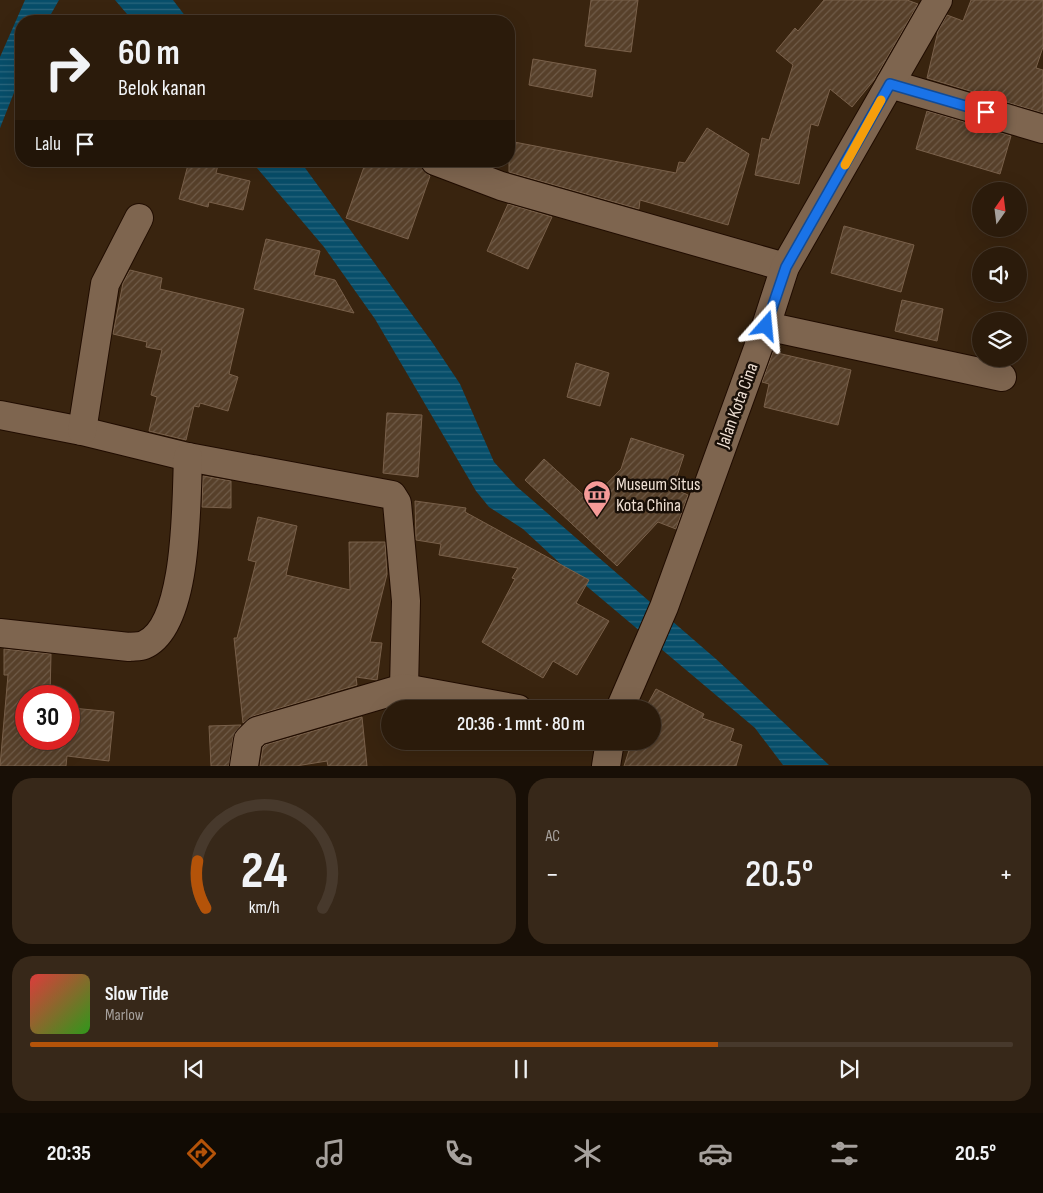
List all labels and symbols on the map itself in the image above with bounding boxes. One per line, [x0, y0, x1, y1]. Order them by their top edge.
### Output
pin [965, 91, 1007, 133]
north arrow [972, 182, 1028, 238]
position arrow [739, 299, 791, 351]
street label: Jalan Kota Cina [712, 360, 763, 451]
place label: Museum Situs Kota China [616, 474, 700, 516]
museum icon: Museum Situs Kota China [582, 479, 612, 518]
speed limit sign: 30 [15, 685, 80, 750]

